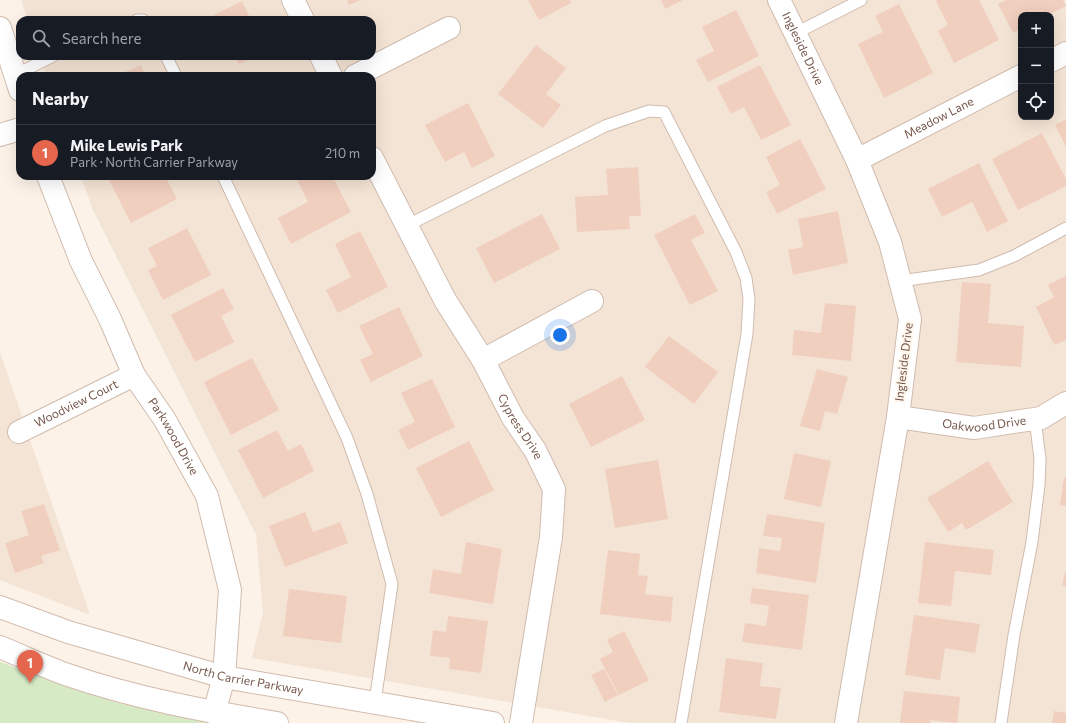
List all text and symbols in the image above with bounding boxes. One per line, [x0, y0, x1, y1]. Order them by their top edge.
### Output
street label: Ingleside Drive [780, 9, 827, 87]
map controls [1018, 12, 1054, 120]
button: + [1018, 12, 1054, 48]
search box [16, 16, 376, 60]
icon: search [30, 27, 52, 49]
text: Search here [62, 29, 141, 47]
button: − [1018, 48, 1054, 84]
button: locate [1018, 84, 1054, 120]
text: Nearby [32, 88, 89, 109]
street label: Meadow Lane [901, 94, 976, 141]
text: Mike Lewis Park [70, 136, 183, 154]
text: 1 [42, 145, 48, 161]
text: 210 m [325, 145, 360, 161]
text: Park · North Carrier Parkway [70, 154, 238, 170]
street label: Ingleside Drive [891, 322, 915, 402]
your location [550, 325, 570, 345]
street label: Woodview Court [32, 376, 120, 429]
street label: Cypress Drive [496, 391, 546, 461]
street label: Parkwood Drive [146, 395, 202, 477]
street label: Oakwood Drive [941, 412, 1027, 434]
pin: 1 [17, 650, 43, 683]
street label: North Carrier Parkway [182, 658, 305, 696]

